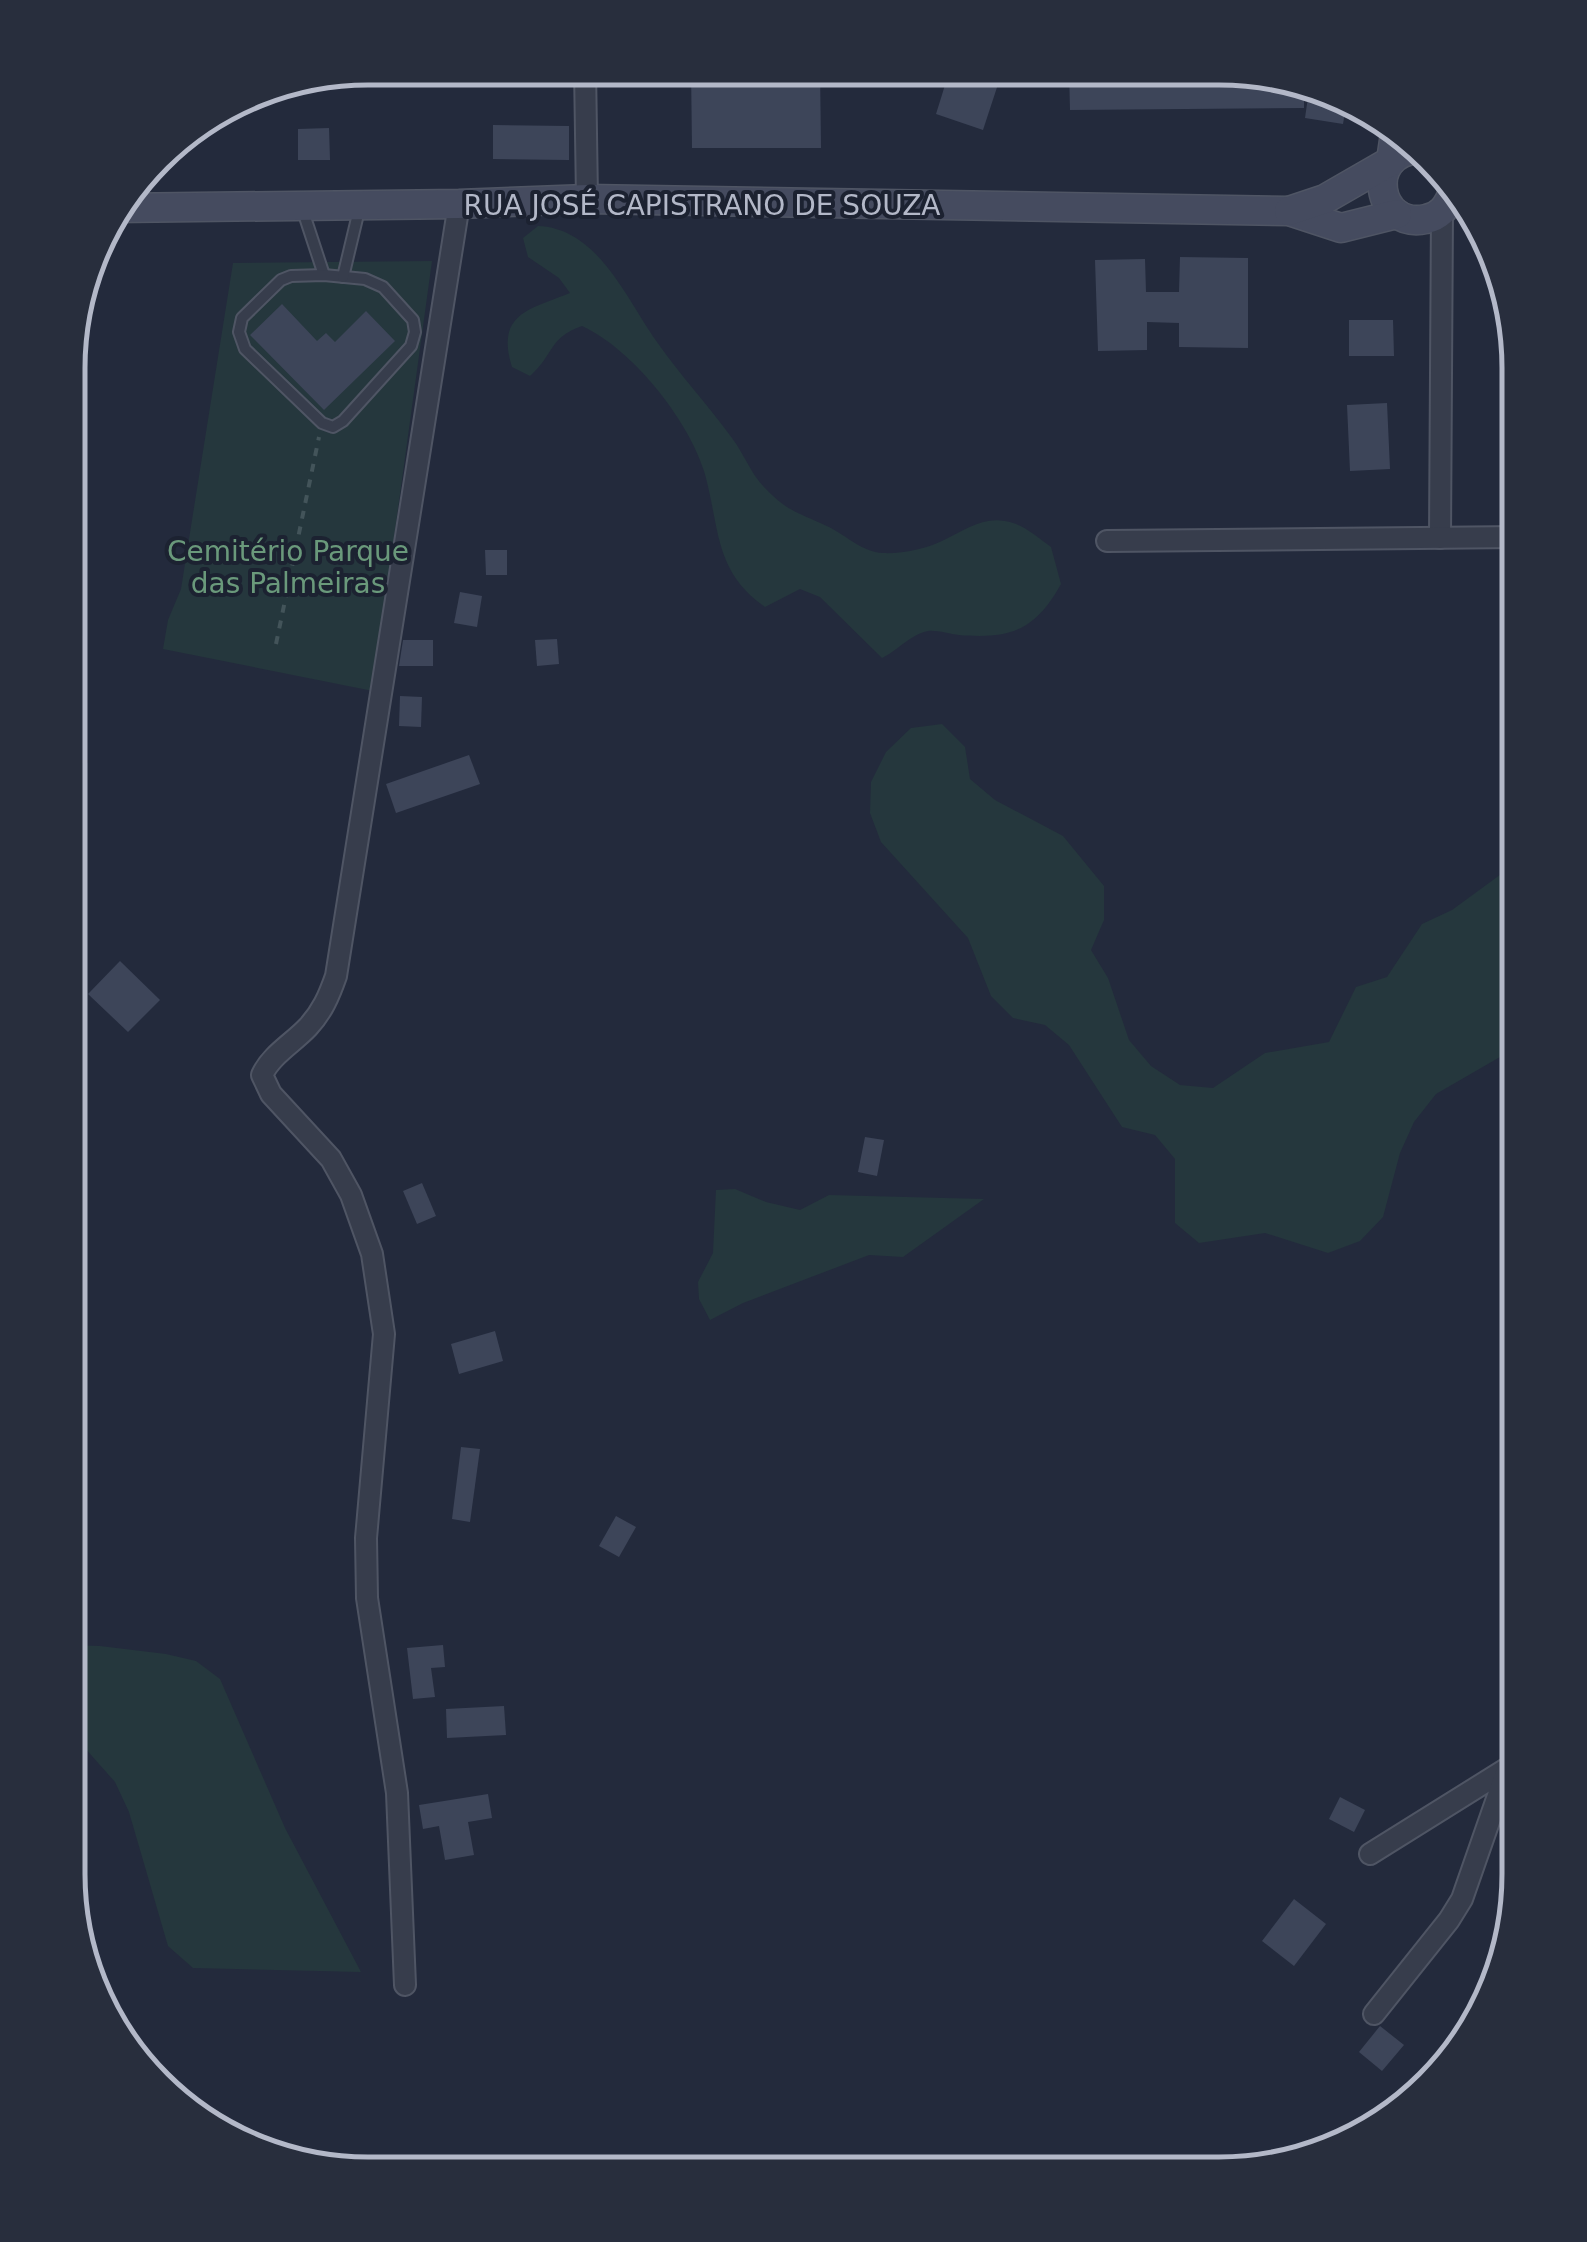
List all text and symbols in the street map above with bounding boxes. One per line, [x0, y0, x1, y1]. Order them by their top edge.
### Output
street label: RUA JOSÉ CAPISTRANO DE SOUZA [463, 188, 941, 222]
park label: Cemitério Parque das Palmeiras [167, 535, 409, 600]

